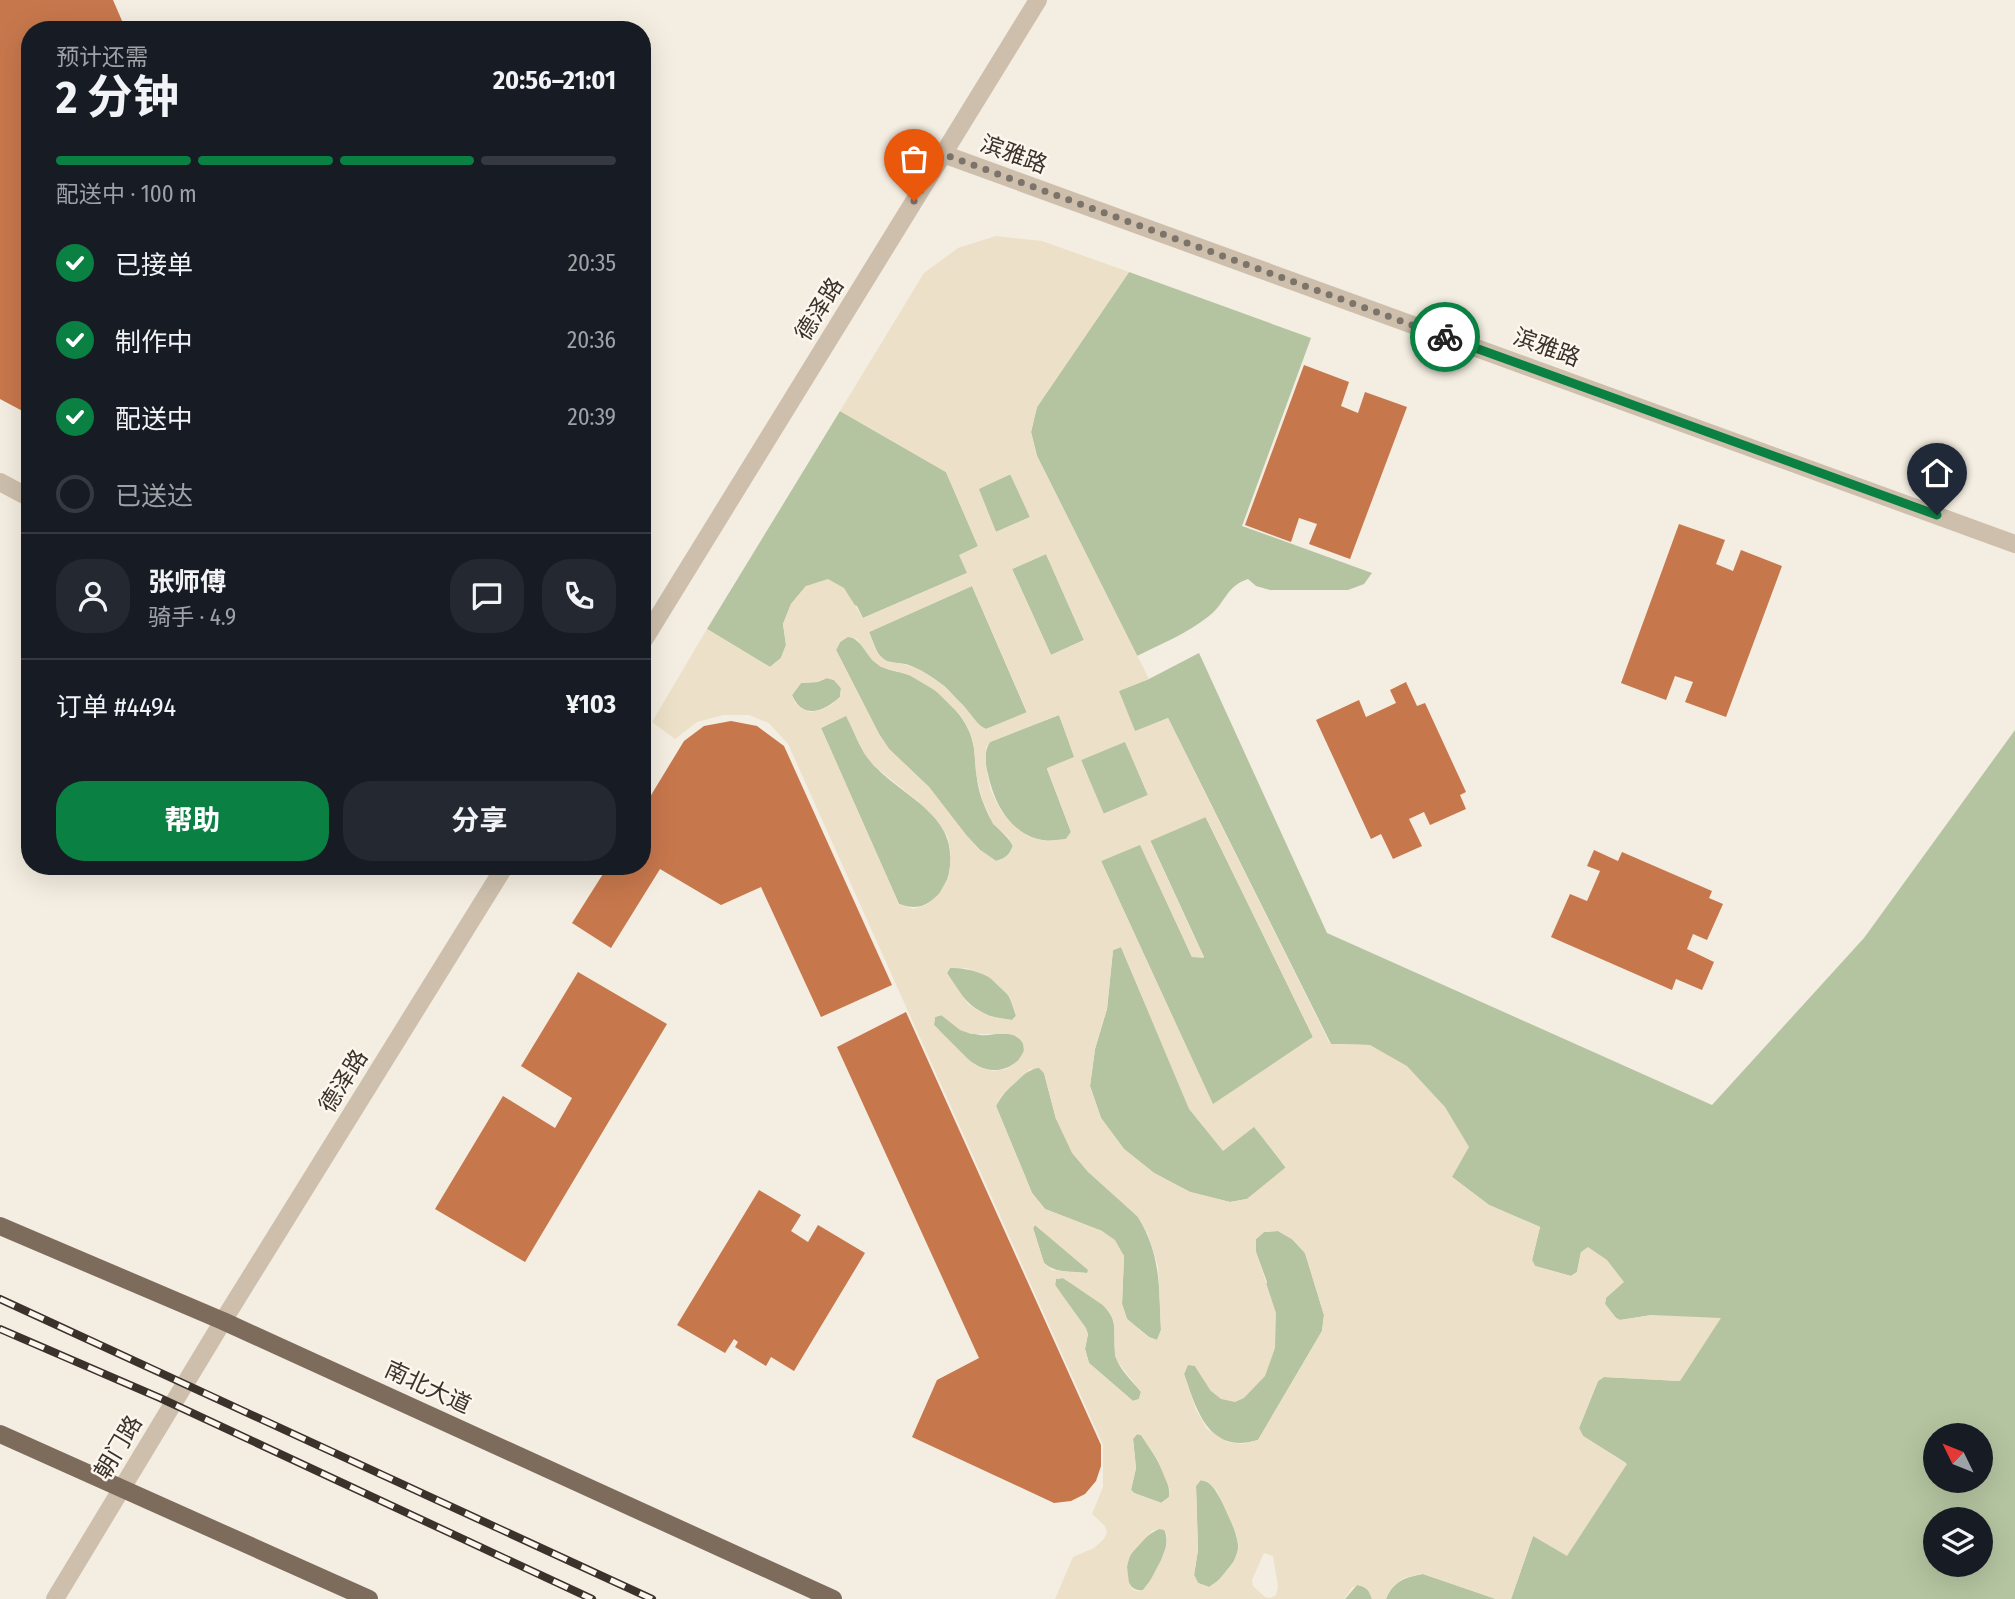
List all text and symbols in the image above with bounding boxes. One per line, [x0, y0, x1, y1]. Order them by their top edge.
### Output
text: 预计还需 [56, 43, 148, 71]
text: 20:56–21:01 [493, 65, 616, 96]
text: 2 分钟 [56, 70, 179, 125]
pin [884, 129, 944, 201]
street label: 滨雅路 [977, 129, 1051, 179]
icon: bag [895, 140, 933, 178]
text: 配送中 · 100 m [56, 180, 197, 208]
icon: check [56, 244, 94, 282]
text: 20:35 [568, 249, 616, 277]
text: 已接单 [115, 250, 193, 281]
street label: 德泽路 [789, 272, 849, 346]
courier [1410, 302, 1480, 372]
icon: bike [1426, 318, 1464, 356]
icon: check [56, 321, 94, 359]
street label: 滨雅路 [1510, 322, 1584, 372]
text: 20:36 [567, 326, 616, 354]
text: 制作中 [115, 327, 193, 358]
icon: check [56, 398, 94, 436]
text: 20:39 [567, 403, 616, 431]
text: 配送中 [115, 404, 193, 435]
pin [1907, 443, 1967, 515]
icon: home [1918, 454, 1956, 492]
text: 已送达 [115, 481, 193, 512]
button: person [56, 559, 130, 633]
button: chat [450, 559, 524, 633]
button: phone [542, 559, 616, 633]
text: 张师傅 [148, 567, 226, 598]
text: 骑手 · 4.9 [148, 603, 236, 631]
text: ¥103 [566, 689, 616, 720]
text: 订单 #4494 [56, 692, 176, 723]
button: 帮助 [56, 781, 329, 861]
button: 分享 [343, 781, 616, 861]
street label: 德泽路 [313, 1044, 373, 1118]
street label: 南北大道 [380, 1355, 476, 1419]
street label: 朝门路 [88, 1410, 148, 1484]
north arrow [1923, 1423, 1993, 1493]
map controls [1923, 1423, 1993, 1577]
button: layers [1923, 1507, 1993, 1577]

